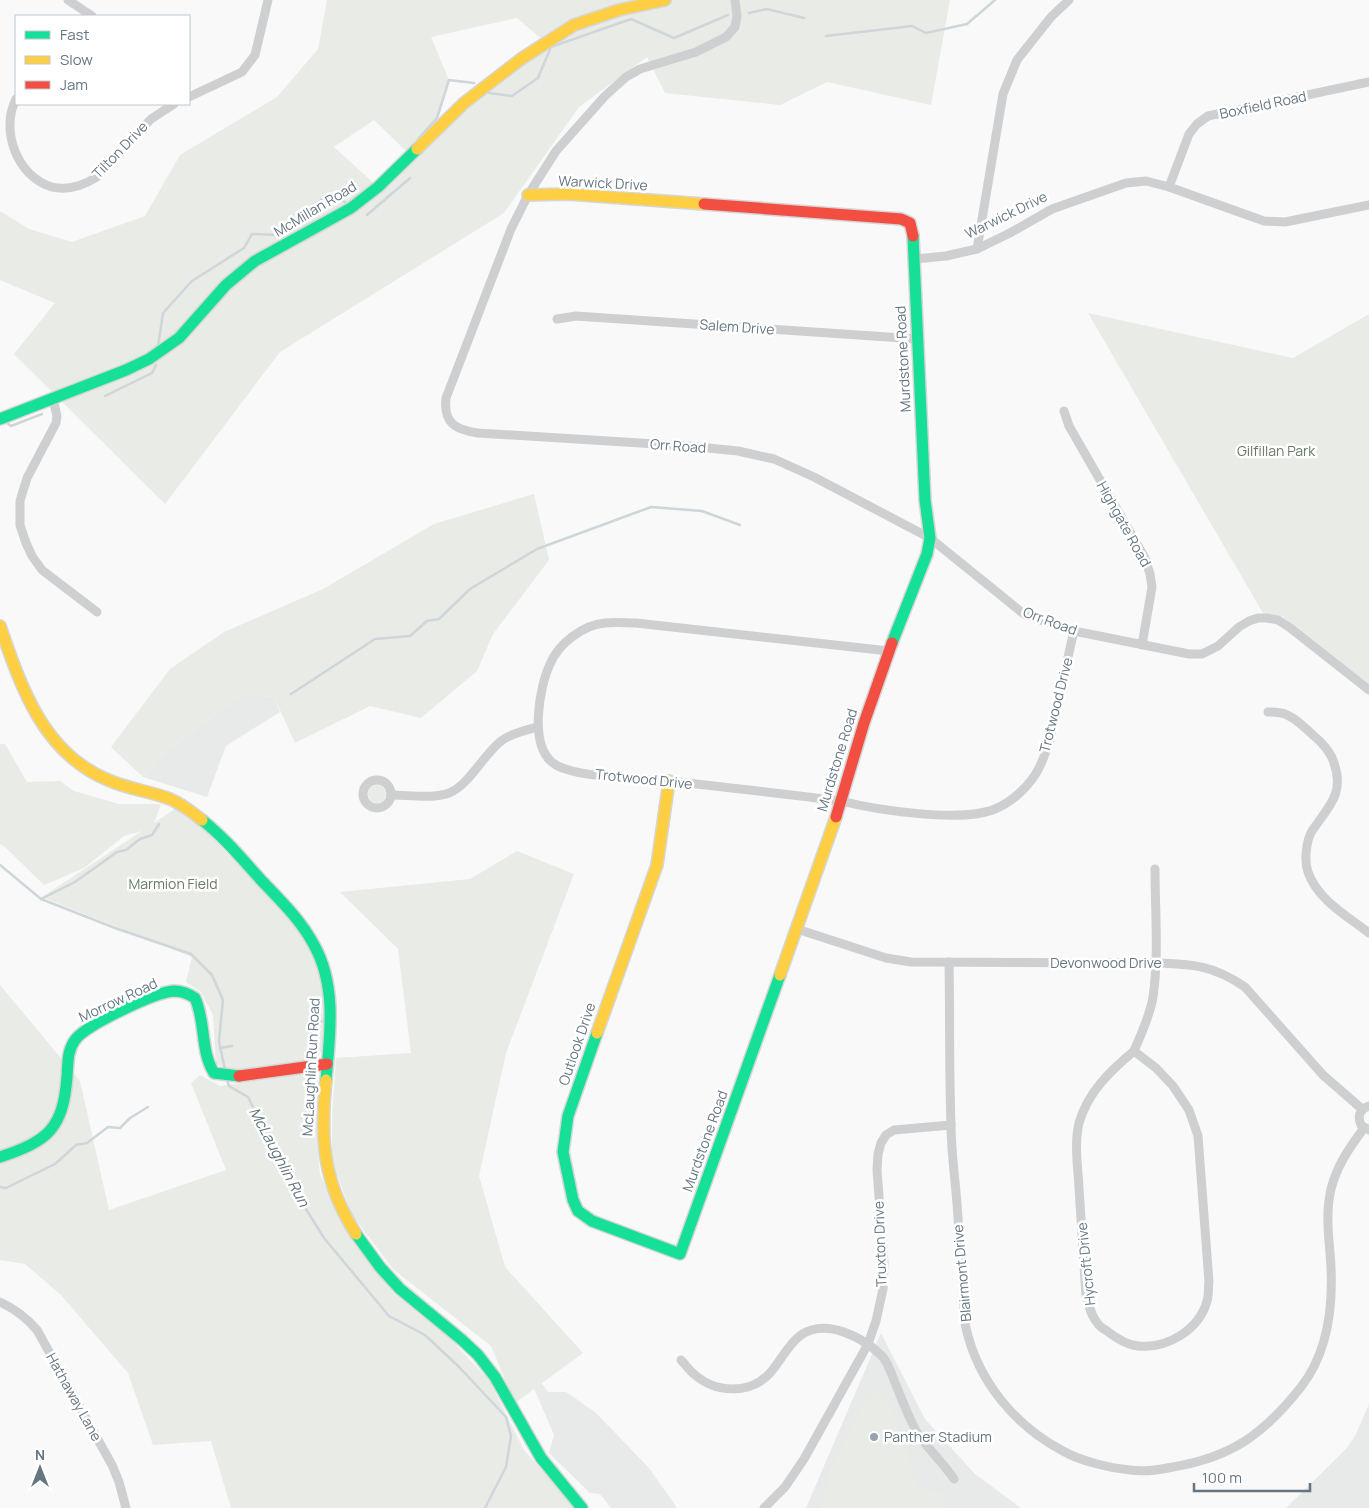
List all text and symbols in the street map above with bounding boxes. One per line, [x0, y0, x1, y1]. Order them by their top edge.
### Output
legend [15, 15, 190, 105]
text: Fast [60, 24, 89, 45]
text: Slow [60, 49, 93, 70]
text: Jam [60, 74, 88, 95]
street label: Boxfield Road [1218, 86, 1308, 123]
street label: Tilton Drive [88, 117, 152, 182]
street label: Warwick Drive [558, 171, 648, 194]
street label: McMillan Road [270, 176, 360, 241]
street label: Warwick Drive [961, 186, 1050, 243]
street label: Murdstone Road [890, 305, 915, 413]
street label: Salem Drive [699, 314, 775, 339]
street label: Orr Road [649, 434, 707, 457]
park label: Gilfillan Park [1237, 441, 1316, 460]
street label: Highgate Road [1093, 478, 1156, 570]
street label: Orr Road [1021, 602, 1080, 639]
street label: Trotwood Drive [1035, 655, 1077, 754]
street label: Murdstone Road [812, 706, 861, 814]
street label: Trotwood Drive [595, 764, 693, 793]
park label: Marmion Field [128, 874, 218, 893]
street label: Devonwood Drive [1050, 953, 1162, 972]
street label: Morrow Road [75, 973, 160, 1026]
street label: McLaughlin Run Road [297, 997, 324, 1137]
street label: Outlook Drive [553, 1000, 600, 1088]
street label: Murdstone Road [677, 1087, 732, 1194]
water label: McLaughlin Run [244, 1103, 315, 1211]
street label: Truxton Drive [869, 1201, 890, 1287]
street label: Hycroft Drive [1072, 1221, 1099, 1307]
street label: Blairmont Drive [948, 1224, 975, 1322]
street label: Hathaway Lane [42, 1349, 107, 1444]
place label: Panther Stadium [884, 1427, 992, 1446]
marker: Panther Stadium [868, 1431, 880, 1443]
north arrow [15, 1443, 65, 1493]
text: N [35, 1445, 45, 1464]
scale bar [1194, 1460, 1310, 1492]
text: 100 m [1202, 1467, 1242, 1488]

